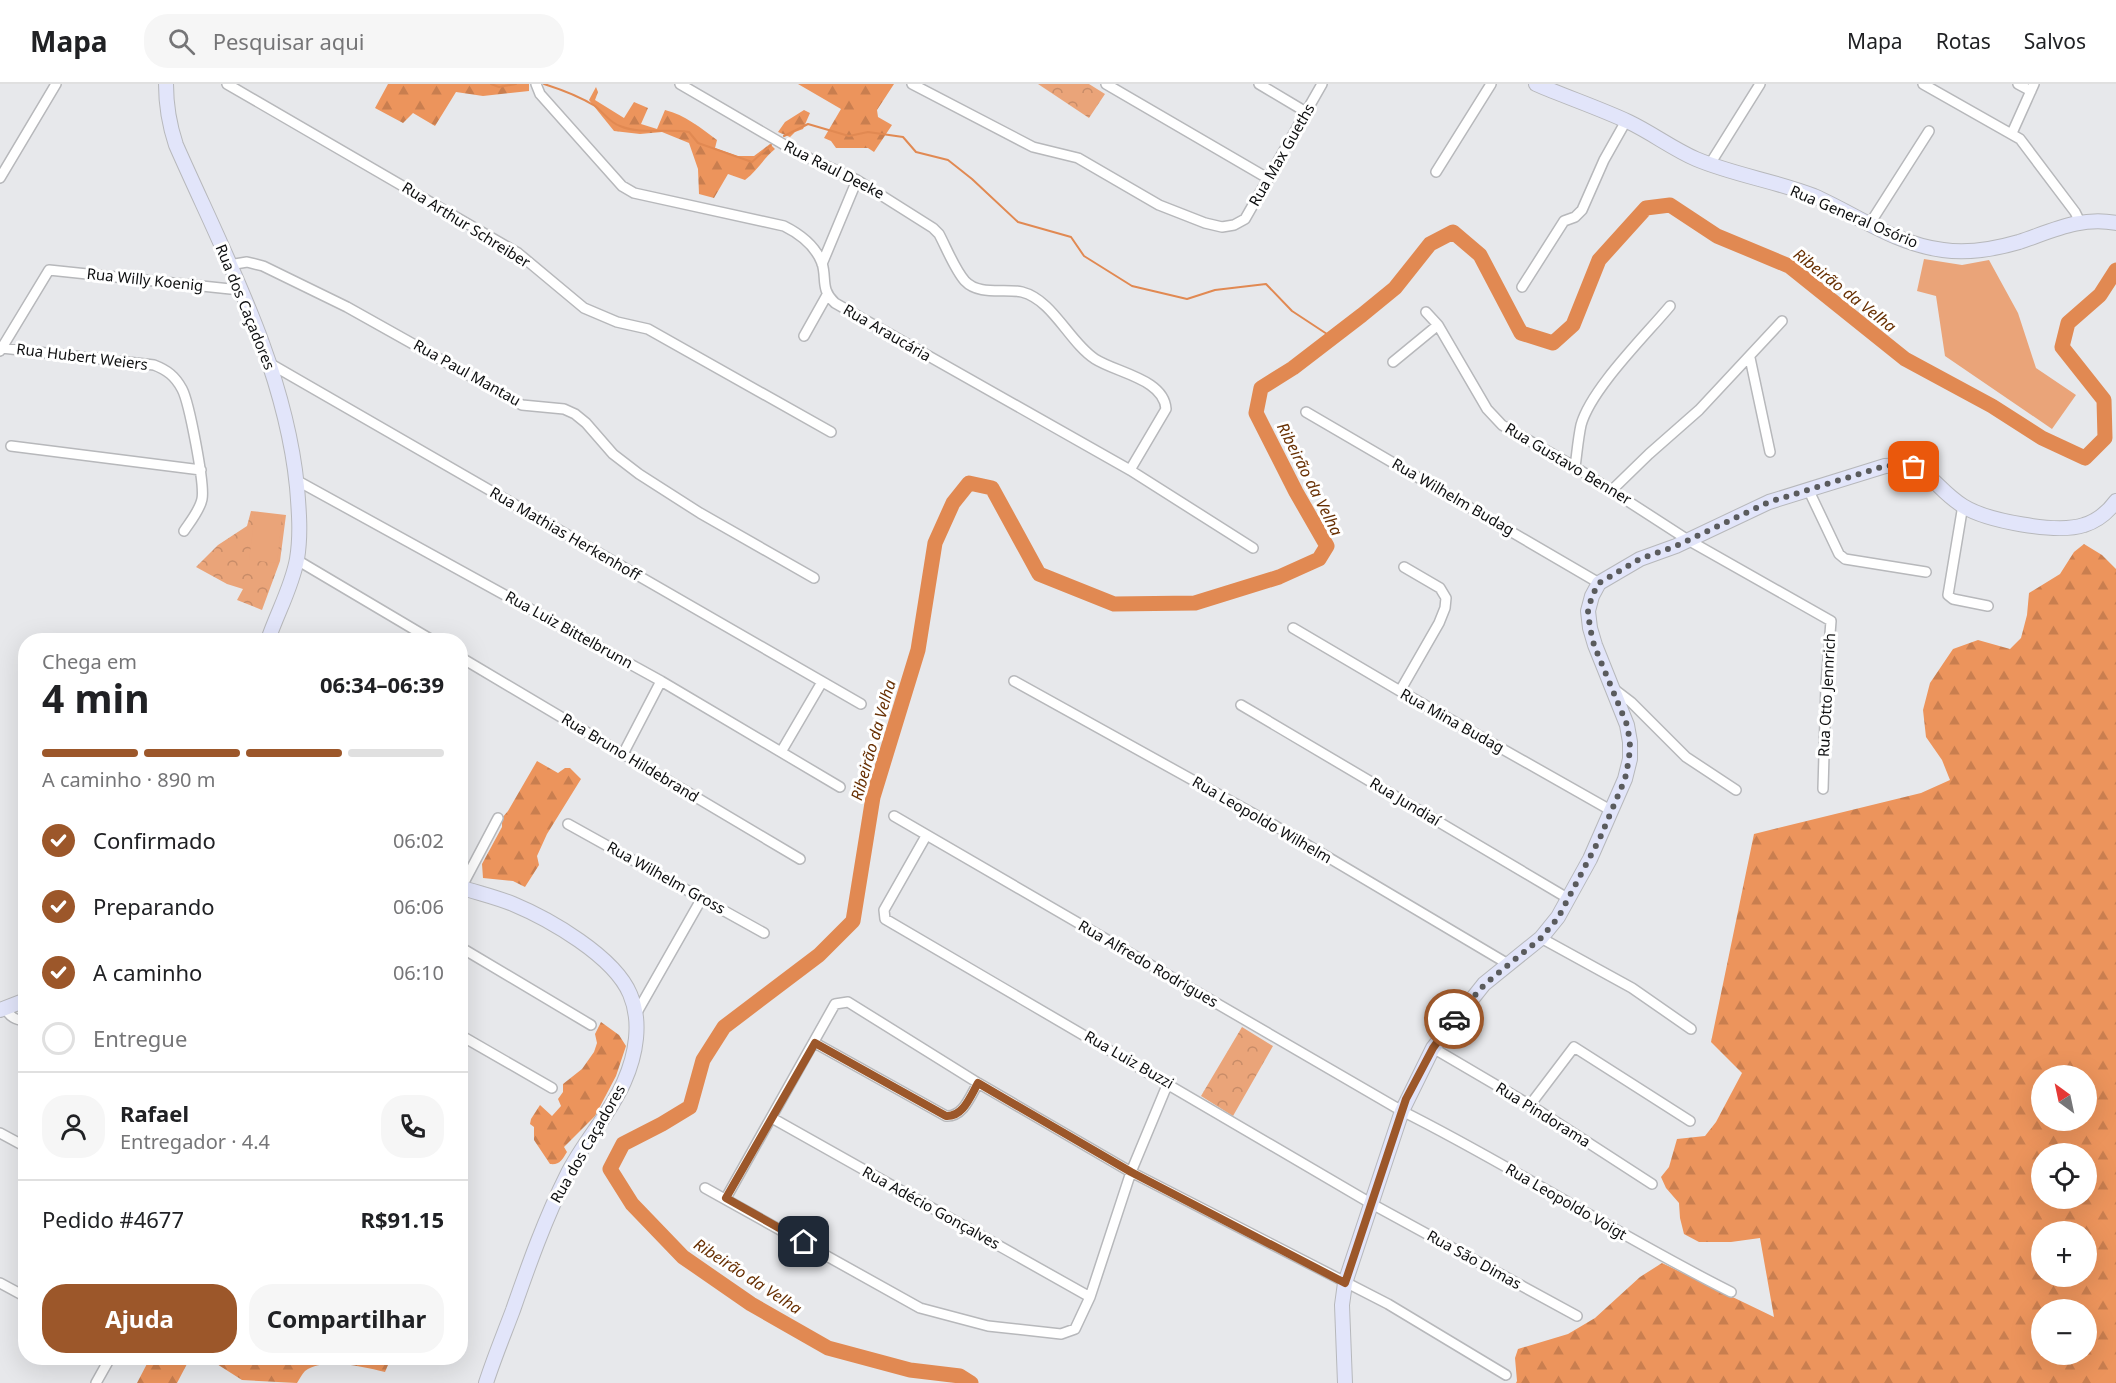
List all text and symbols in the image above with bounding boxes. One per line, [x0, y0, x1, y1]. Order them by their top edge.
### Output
search box [144, 14, 564, 68]
text: Mapa [30, 22, 108, 60]
icon: search [165, 25, 198, 58]
text: Pesquisar aqui [213, 26, 365, 56]
text: Mapa [1847, 27, 1903, 55]
text: Rotas [1936, 27, 1991, 55]
text: Salvos [2024, 27, 2086, 55]
street label: Rua Max Gueths [1244, 100, 1319, 209]
street label: Rua Raul Deeke [781, 135, 888, 203]
street label: Rua Arthur Schreiber [399, 177, 534, 272]
street label: Rua General Osório [1787, 180, 1921, 252]
street label: Rua dos Caçadores [212, 241, 280, 372]
water label: Ribeirão da Velha [1789, 243, 1901, 337]
street label: Rua Willy Koenig [86, 263, 204, 295]
street label: Rua Araucária [840, 299, 935, 365]
street label: Rua Paul Mantau [410, 334, 525, 410]
street label: Rua Hubert Weiers [15, 338, 149, 374]
street label: Rua Gustavo Benner [1502, 417, 1635, 509]
water label: Ribeirão da Velha [1272, 419, 1348, 539]
pin [1888, 441, 1939, 492]
icon: bag [1897, 450, 1930, 483]
street label: Rua Wilhelm Budag [1389, 453, 1518, 539]
street label: Rua Mathias Herkenhoff [486, 482, 645, 585]
street label: Rua Luiz Bittelbrunn [502, 586, 637, 673]
street label: Rua Otto Jennrich [1813, 632, 1839, 757]
text: Chega em [42, 648, 137, 675]
text: 06:34–06:39 [320, 669, 444, 699]
text: 4 min [42, 671, 149, 724]
water label: Ribeirão da Velha [845, 677, 901, 803]
street label: Rua Mina Budag [1397, 683, 1508, 757]
street label: Rua Bruno Hildebrand [558, 708, 703, 806]
text: A caminho · 890 m [42, 766, 215, 793]
street label: Rua Leopoldo Wilhelm [1189, 771, 1336, 867]
street label: Rua Jundiaí [1367, 772, 1445, 831]
icon: check [42, 824, 75, 857]
text: Confirmado [93, 825, 216, 855]
text: 06:02 [393, 827, 444, 854]
street label: Rua Wilhelm Gross [604, 836, 729, 918]
icon: check [42, 890, 75, 923]
text: Preparando [93, 891, 215, 921]
text: 06:06 [393, 893, 444, 920]
street label: Rua Alfredo Rodrigues [1075, 915, 1222, 1011]
icon: check [42, 956, 75, 989]
text: A caminho [93, 957, 202, 987]
text: 06:10 [393, 959, 444, 986]
courier [1424, 989, 1484, 1049]
icon: car [1438, 1003, 1471, 1036]
text: Entregue [93, 1023, 187, 1053]
street label: Rua Luiz Buzzi [1081, 1026, 1178, 1093]
north arrow [2031, 1065, 2097, 1131]
map controls [2031, 1065, 2097, 1365]
street label: Rua Pindorama [1492, 1077, 1595, 1151]
street label: Rua dos Caçadores [545, 1081, 629, 1206]
button: person [42, 1095, 105, 1158]
button: phone [381, 1095, 444, 1158]
text: Rafael [120, 1098, 189, 1128]
text: Entregador · 4.4 [120, 1128, 270, 1155]
button: locate [2031, 1143, 2097, 1209]
street label: Rua Leopoldo Voigt [1502, 1158, 1631, 1244]
street label: Rua Adécio Gonçalves [859, 1161, 1004, 1253]
text: Pedido #4677 [42, 1204, 184, 1234]
text: R$91.15 [360, 1204, 444, 1234]
pin [778, 1216, 829, 1267]
button: + [2031, 1221, 2097, 1287]
icon: home [787, 1225, 820, 1258]
street label: Rua São Dimas [1424, 1225, 1525, 1293]
water label: Ribeirão da Velha [690, 1233, 806, 1319]
button: Ajuda [42, 1284, 237, 1353]
button: Compartilhar [249, 1284, 444, 1353]
button: − [2031, 1299, 2097, 1365]

